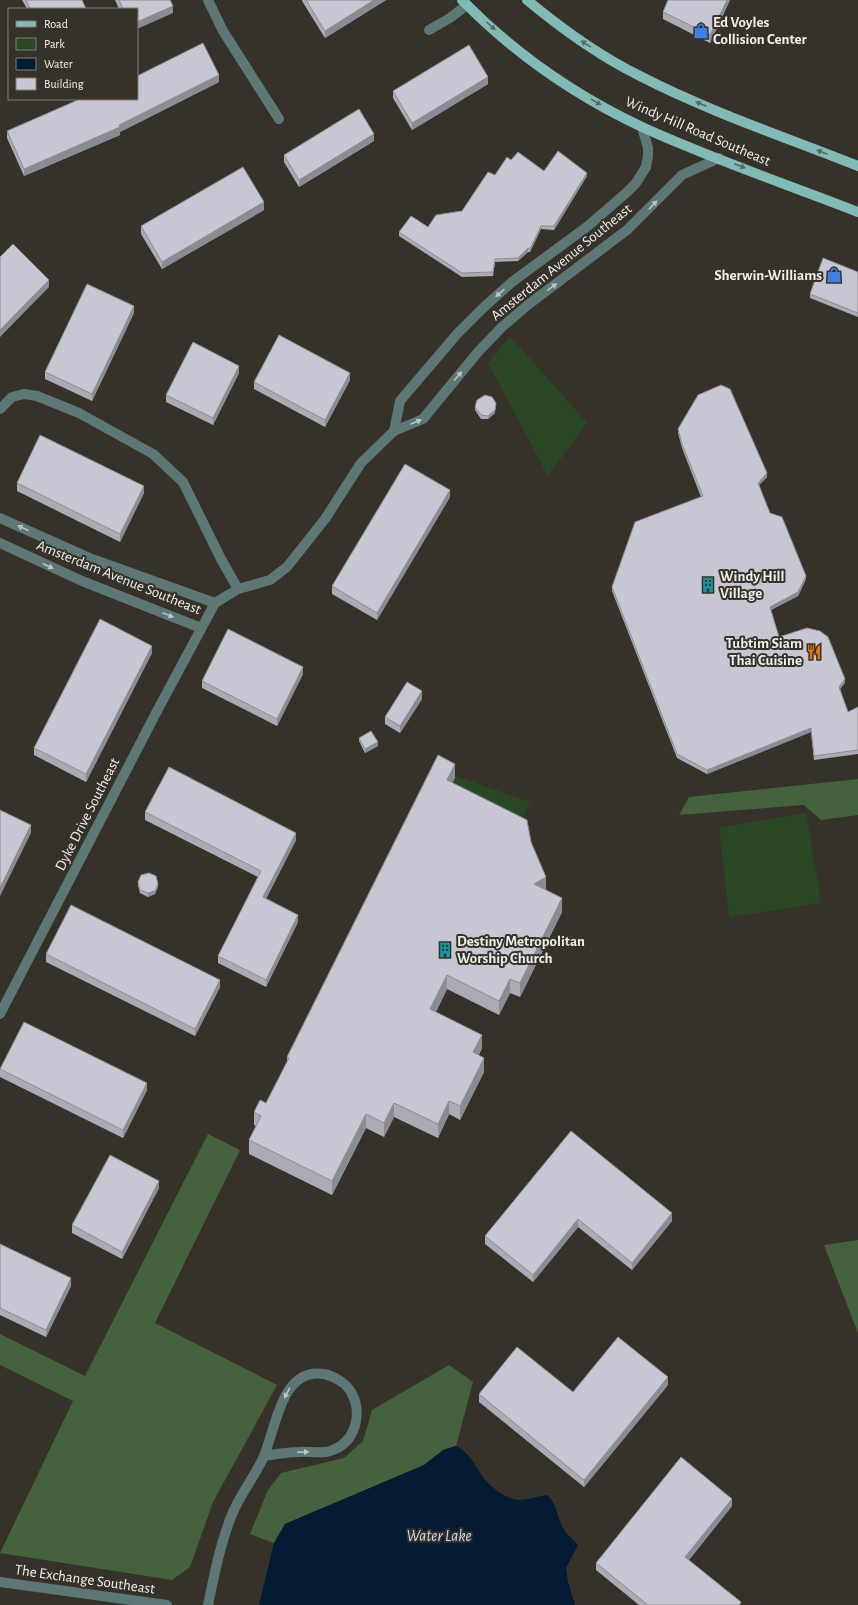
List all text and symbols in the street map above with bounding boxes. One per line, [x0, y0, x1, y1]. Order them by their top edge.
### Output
legend [8, 8, 138, 100]
place label: Ed Voyles Collision Center [713, 15, 808, 47]
text: Road [44, 18, 68, 30]
one-way arrow [486, 22, 496, 31]
shop icon: Ed Voyles Collision Center [692, 22, 710, 40]
text: Park [44, 38, 65, 50]
one-way arrow [580, 41, 591, 48]
text: Water [44, 58, 73, 70]
text: Building [44, 78, 84, 90]
street label: Windy Hill Road Southeast [623, 94, 773, 169]
one-way arrow [590, 99, 602, 106]
one-way arrow [695, 101, 706, 107]
one-way arrow [815, 148, 827, 154]
one-way arrow [735, 164, 747, 170]
one-way arrow [648, 200, 658, 210]
street label: Amsterdam Avenue Southeast [488, 201, 635, 324]
shop icon: Sherwin-Williams [825, 266, 843, 284]
place label: Sherwin-Williams [714, 268, 822, 283]
one-way arrow [547, 283, 558, 291]
one-way arrow [495, 288, 505, 297]
one-way arrow [454, 371, 463, 381]
one-way arrow [411, 419, 422, 425]
one-way arrow [17, 525, 28, 531]
street label: Amsterdam Avenue Southeast [34, 538, 203, 617]
one-way arrow [42, 562, 54, 569]
place label: Windy Hill Village [720, 569, 785, 601]
building icon: Windy Hill Village [699, 576, 717, 594]
one-way arrow [163, 613, 175, 619]
place label: Tubtim Siam Thai Cuisine [726, 636, 802, 668]
restaurant icon: Tubtim Siam Thai Cuisine [805, 643, 823, 661]
street label: Dyke Drive Southeast [53, 755, 122, 873]
place label: Destiny Metropolitan Worship Church [457, 934, 585, 966]
building icon: Destiny Metropolitan Worship Church [436, 941, 454, 959]
one-way arrow [283, 1387, 290, 1399]
one-way arrow [297, 1448, 309, 1455]
water label: Water Lake [407, 1528, 471, 1544]
street label: The Exchange Southeast [14, 1562, 156, 1597]

